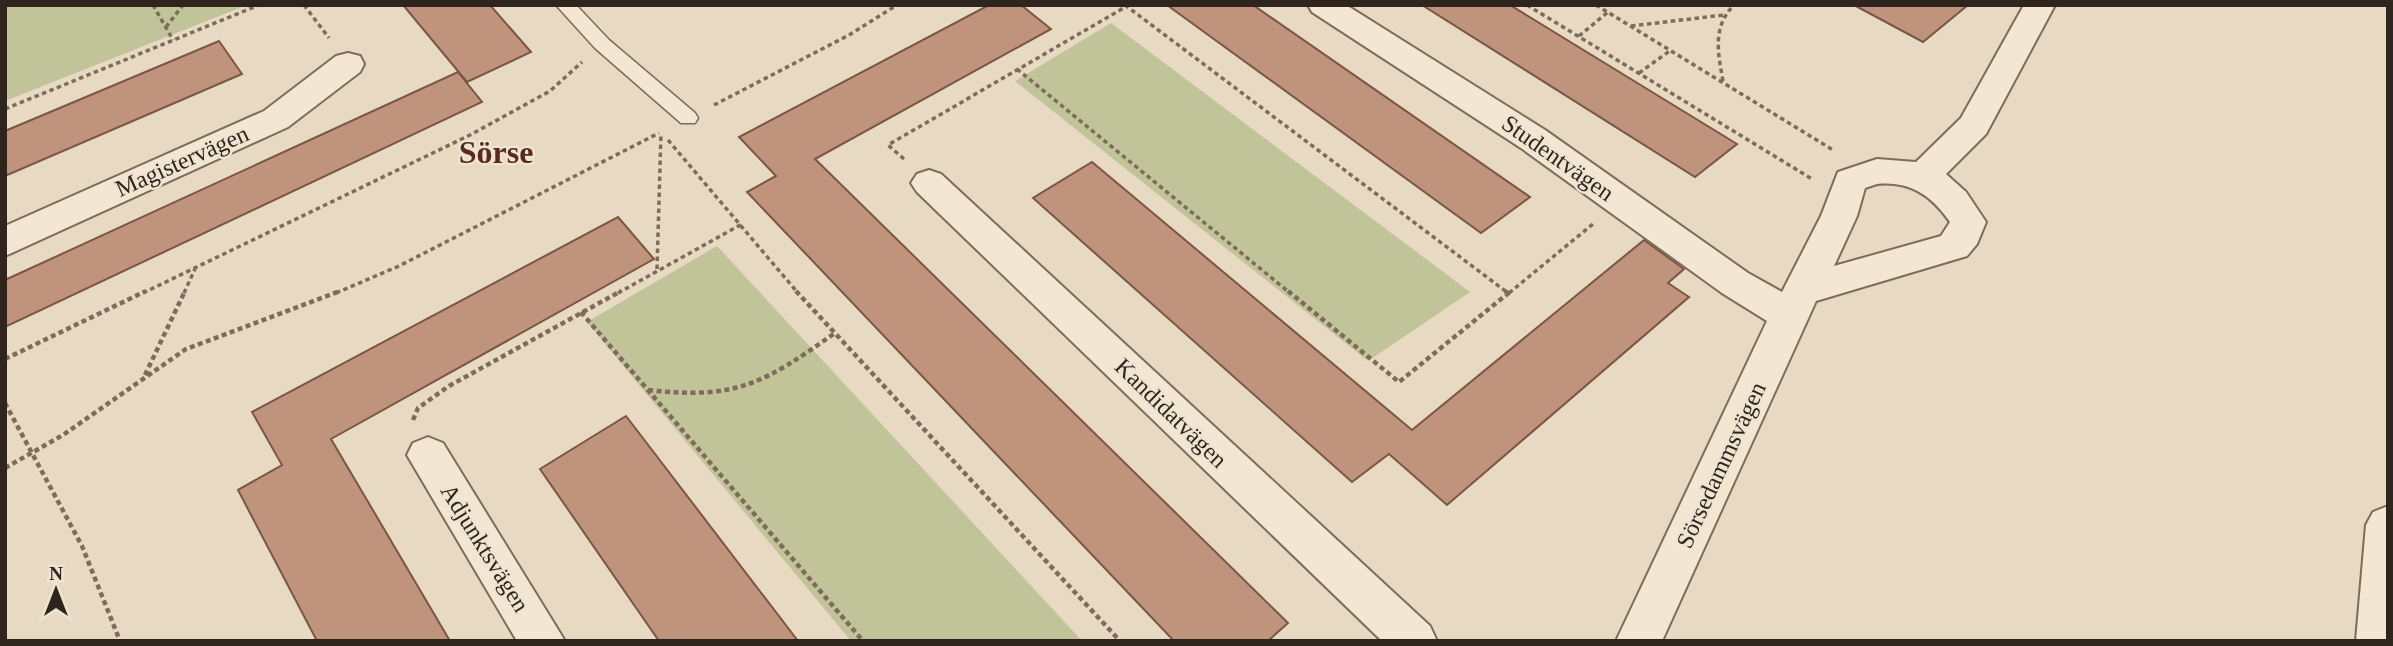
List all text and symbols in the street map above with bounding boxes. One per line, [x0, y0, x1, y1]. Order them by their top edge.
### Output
street label: Studentvägen [1497, 110, 1619, 206]
street label: Magistervägen [112, 120, 252, 202]
district label: Sörse [459, 134, 533, 170]
street label: Kandidatvägen [1110, 353, 1232, 473]
street label: Sörsedammsvägen [1671, 378, 1771, 552]
street label: Adjunktsvägen [435, 479, 535, 617]
north arrow [21, 555, 91, 625]
text: N [49, 563, 63, 584]

